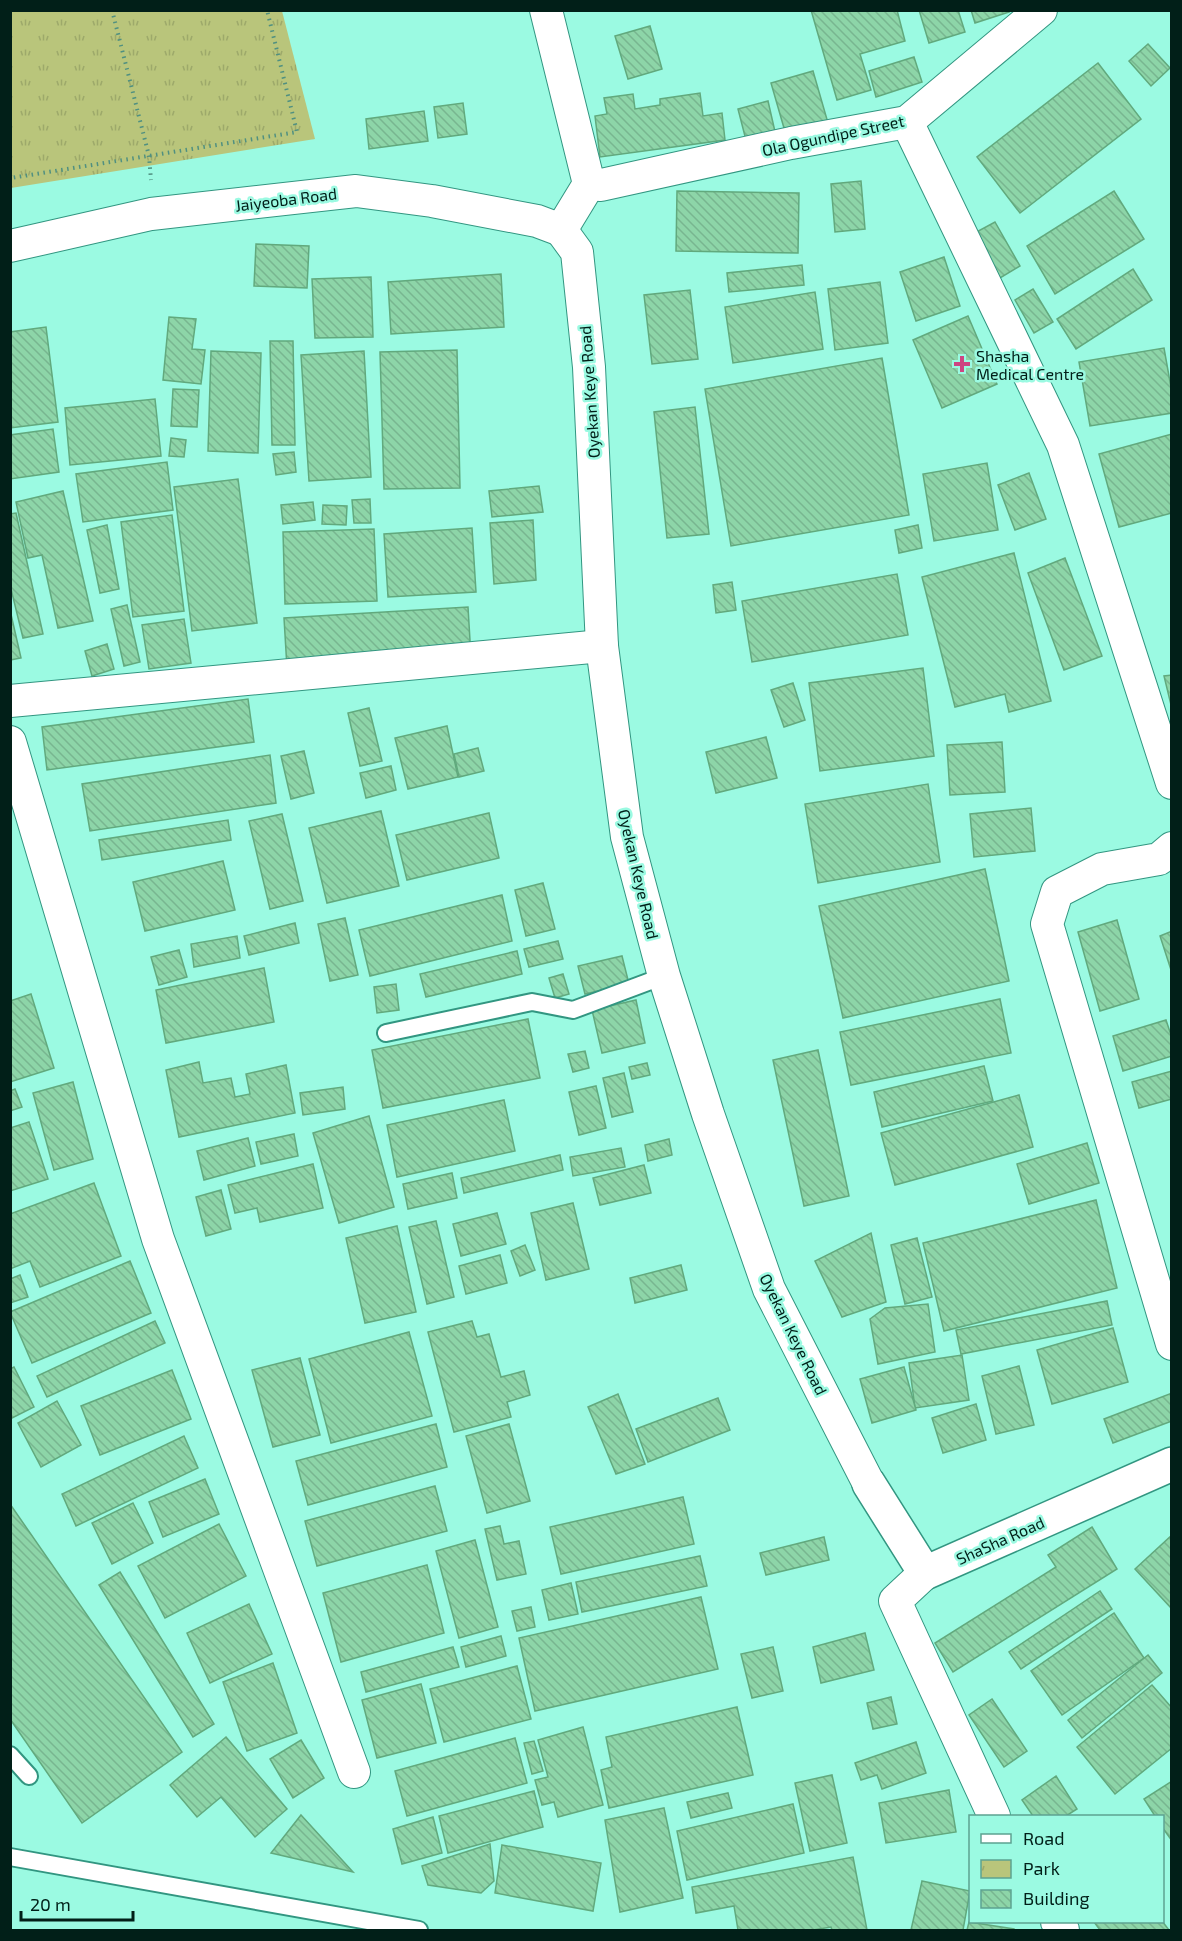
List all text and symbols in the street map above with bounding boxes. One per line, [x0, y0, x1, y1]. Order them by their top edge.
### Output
street label: Ola Ogundipe Street [760, 111, 906, 159]
street label: Jaiyeoba Road [234, 183, 338, 215]
street label: Oyekan Keye Road [575, 325, 603, 459]
place label: Shasha Medical Centre [976, 346, 1084, 383]
marker: Shasha Medical Centre [953, 355, 971, 373]
street label: Oyekan Keye Road [615, 807, 663, 941]
street label: Oyekan Keye Road [756, 1270, 832, 1398]
street label: ShaSha Road [953, 1512, 1047, 1568]
legend [969, 1815, 1164, 1923]
text: Road [1023, 1827, 1064, 1849]
text: Park [1023, 1857, 1060, 1879]
scale bar [21, 1884, 134, 1922]
text: Building [1023, 1887, 1090, 1909]
text: 20 m [30, 1893, 71, 1915]

